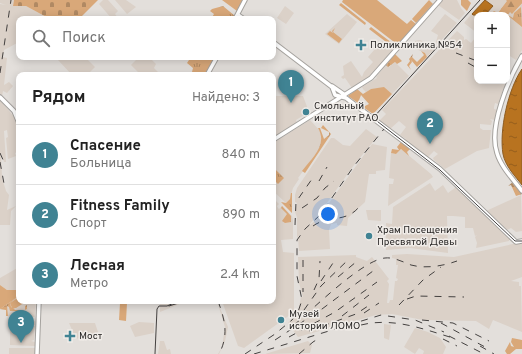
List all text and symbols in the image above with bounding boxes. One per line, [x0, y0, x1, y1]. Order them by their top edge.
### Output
map controls [474, 12, 510, 84]
button: + [474, 12, 510, 48]
search box [16, 16, 276, 60]
icon: search [30, 27, 52, 49]
text: Поиск [62, 29, 106, 48]
marker: Поликлиника №54 [355, 39, 367, 51]
place label: Поликлиника №54 [370, 39, 462, 52]
button: − [474, 48, 510, 84]
pin: 1 [278, 70, 304, 103]
text: Рядом [32, 87, 85, 109]
text: Найдено: 3 [192, 90, 260, 106]
place label: Смольный институт РАО [314, 100, 379, 125]
marker: Смольный институт РАО [301, 107, 311, 117]
pin: 2 [417, 111, 443, 144]
text: Спасение [70, 137, 141, 156]
text: 1 [42, 147, 48, 163]
text: 840 m [222, 147, 260, 163]
text: Больница [70, 156, 131, 172]
text: Fitness Family [70, 197, 170, 216]
your location [318, 204, 338, 224]
text: 2 [41, 207, 49, 223]
text: 890 m [222, 207, 260, 223]
text: Спорт [70, 216, 107, 232]
place label: Храм Посещения Пресвятой Девы [377, 224, 458, 249]
marker: Храм Посещения Пресвятой Девы [364, 231, 374, 241]
text: Лесная [70, 257, 125, 276]
text: 3 [41, 267, 49, 283]
text: 2.4 km [220, 267, 260, 283]
text: Метро [70, 276, 108, 292]
place label: Музей истории ЛОМО [289, 308, 360, 333]
pin: 3 [8, 310, 34, 343]
marker: Музей истории ЛОМО [276, 315, 286, 325]
marker: Мост [64, 330, 76, 342]
place label: Мост [79, 330, 103, 343]

